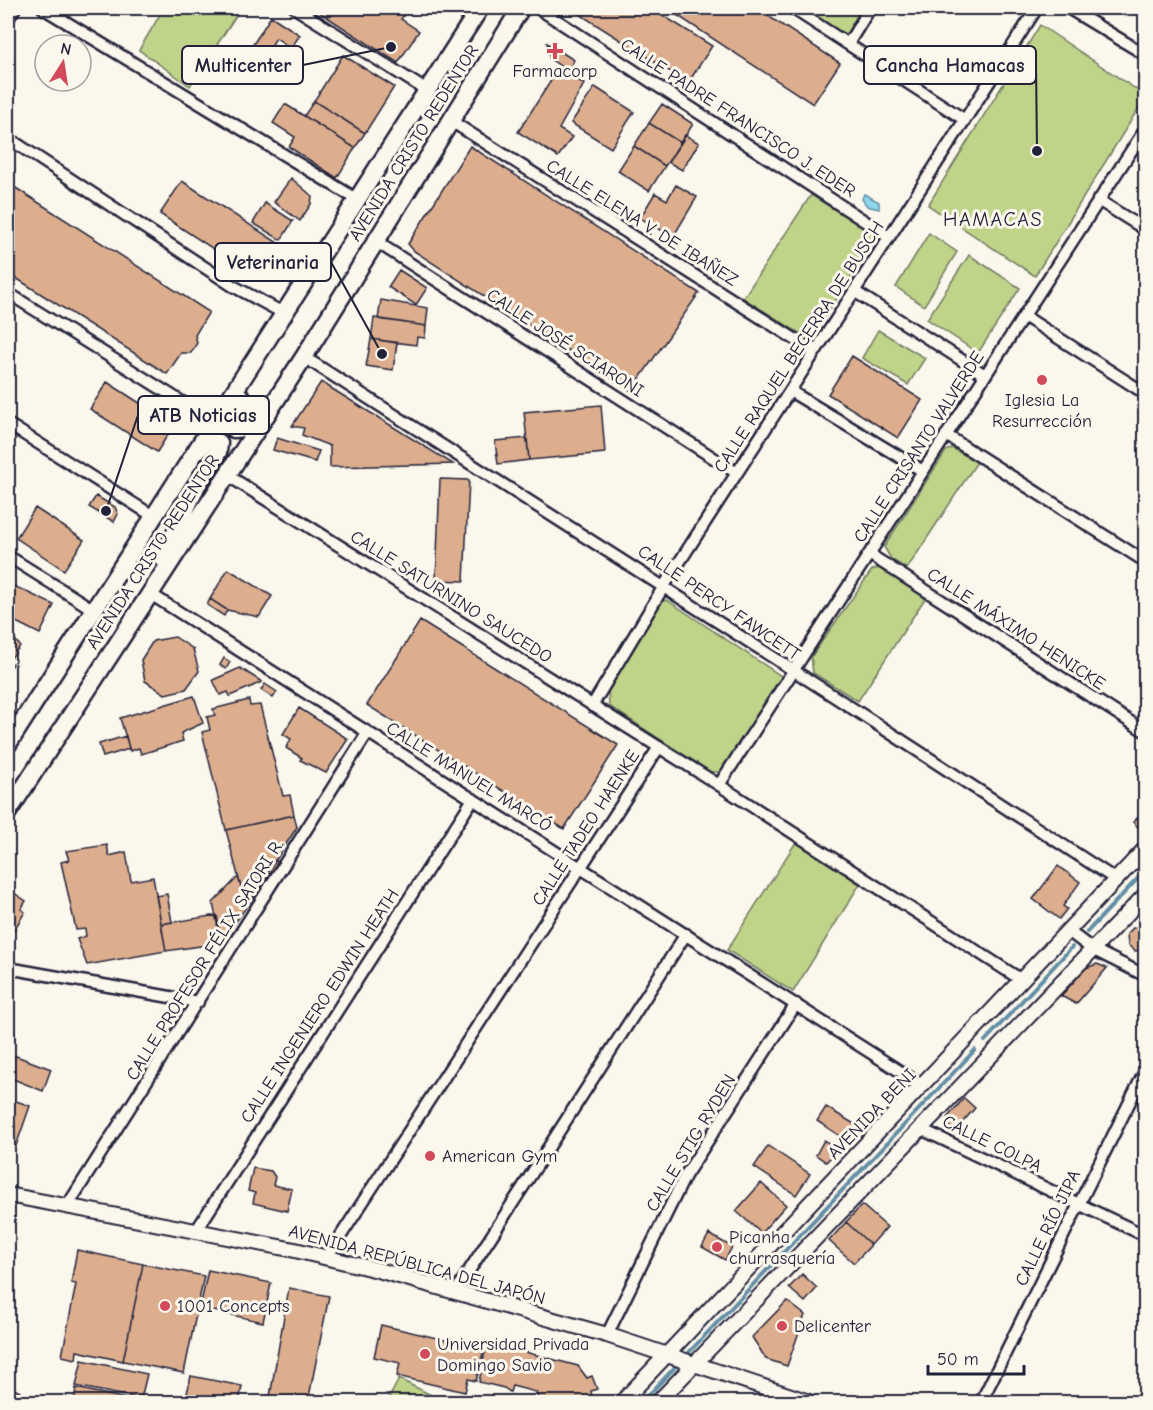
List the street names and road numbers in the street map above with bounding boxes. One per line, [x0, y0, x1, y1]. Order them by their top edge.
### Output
street label: CALLE PADRE FRANCISCO J. EDER [617, 34, 860, 202]
street label: AVENIDA CRISTO REDENTOR [345, 41, 483, 245]
street label: CALLE ELENA V. DE IBAÑEZ [542, 155, 742, 291]
street label: CALLE RAQUEL BECERRA DE BUSCH [710, 217, 888, 477]
street label: CALLE JOSÉ SCIARONI [483, 284, 648, 402]
street label: CALLE CRISANTO VALVERDE [849, 347, 989, 546]
street label: AVENIDA CRISTO REDENTOR [82, 450, 224, 653]
street label: CALLE SATURNINO SAUCEDO [346, 526, 556, 668]
street label: CALLE PERCY FAWCETT [634, 541, 805, 666]
street label: CALLE MÁXIMO HENICKE [923, 563, 1110, 695]
street label: CALLE MANUEL MARCÓ [382, 717, 556, 837]
street label: CALLE TADEO HAENKE [528, 746, 644, 910]
street label: CALLE PROFESOR FÉLIX SATORI R. [121, 835, 288, 1084]
street label: CALLE INGENIERO EDWIN HEATH [236, 885, 404, 1127]
street label: AVENIDA BENI [824, 1064, 920, 1164]
street label: CALLE STIG RYDEN [642, 1070, 740, 1216]
street label: CALLE COLPA [939, 1111, 1045, 1177]
street label: CALLE RÍO JIPA [1010, 1166, 1085, 1289]
street label: AVENIDA REPÚBLICA DEL JAPÓN [287, 1220, 548, 1309]

